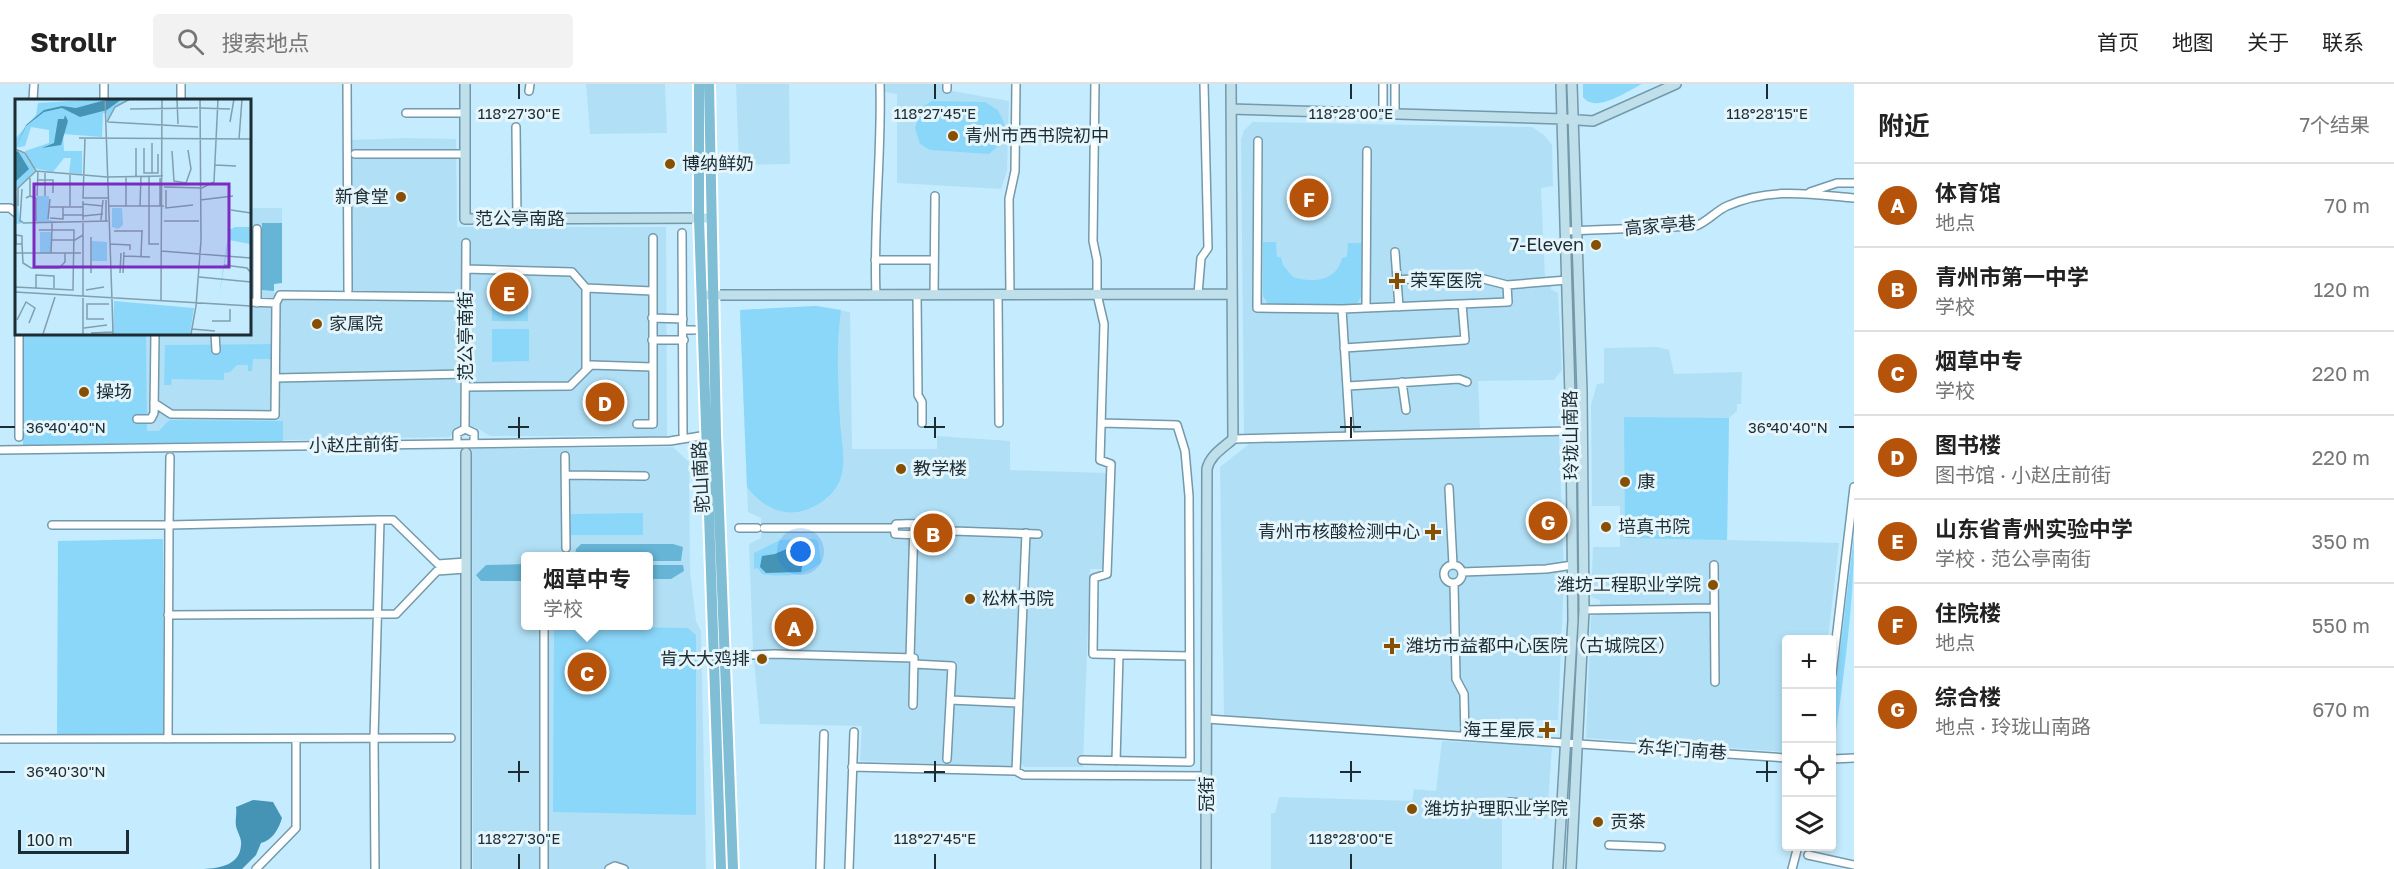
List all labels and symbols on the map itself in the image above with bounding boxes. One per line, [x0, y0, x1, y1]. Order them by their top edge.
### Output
inset map [15, 99, 250, 334]
text: 118°27'30"E [478, 104, 560, 122]
text: 118°27'45"E [894, 104, 976, 122]
text: 118°28'00"E [1309, 104, 1393, 122]
text: 118°28'15"E [1726, 104, 1808, 122]
place label: 青州市西书院初中 [965, 124, 1109, 146]
marker: 青州市西书院初中 [946, 129, 960, 143]
place label: 博纳鲜奶 [682, 152, 754, 174]
marker: 博纳鲜奶 [663, 157, 677, 171]
pin: F [1290, 176, 1328, 220]
place label: 新食堂 [335, 185, 389, 207]
marker: 新食堂 [394, 190, 408, 204]
street label: 范公亭南路 [475, 207, 565, 229]
street label: 高家亭巷 [1623, 211, 1697, 239]
place label: 7-Eleven [1510, 233, 1584, 255]
marker: 7-Eleven [1589, 238, 1603, 252]
place label: 荣军医院 [1410, 269, 1482, 291]
pin: E [490, 270, 528, 314]
marker: 荣军医院 [1388, 272, 1406, 290]
street label: 范公亭南街 [454, 291, 476, 381]
place label: 家属院 [329, 312, 383, 334]
marker: 家属院 [310, 317, 324, 331]
place label: 操场 [96, 380, 132, 402]
pin: D [586, 380, 624, 424]
marker: 操场 [77, 385, 91, 399]
street label: 玲珑山南路 [1558, 390, 1582, 480]
text: 36°40'40"N [26, 418, 106, 436]
text: 36°40'40"N [1748, 418, 1828, 436]
street label: 小赵庄前街 [309, 432, 399, 456]
street label: 驼山南路 [687, 441, 713, 514]
place label: 教学楼 [913, 457, 967, 479]
marker: 教学楼 [894, 462, 908, 476]
place label: 康 [1637, 470, 1655, 492]
marker: 康 [1618, 475, 1632, 489]
pin: G [1528, 498, 1568, 544]
pin: B [914, 510, 952, 556]
place label: 培真书院 [1618, 515, 1690, 537]
place label: 青州市核酸检测中心 [1258, 520, 1420, 542]
marker: 培真书院 [1599, 520, 1613, 534]
marker: 青州市核酸检测中心 [1424, 523, 1442, 541]
your location [786, 537, 815, 566]
place label: 潍坊工程职业学院 [1557, 573, 1701, 595]
marker: 潍坊工程职业学院 [1706, 578, 1720, 592]
place label: 松林书院 [982, 587, 1054, 609]
marker: 松林书院 [963, 592, 977, 606]
pin: A [774, 604, 814, 650]
place label: 潍坊市益都中心医院（古城院区） [1406, 634, 1676, 656]
marker: 潍坊市益都中心医院（古城院区） [1383, 637, 1401, 655]
place label: 肯大大鸡排 [660, 647, 750, 669]
pin: C [568, 650, 606, 694]
marker: 肯大大鸡排 [755, 652, 769, 666]
place label: 海王星辰 [1463, 718, 1535, 740]
marker: 海王星辰 [1540, 723, 1554, 737]
street label: 东华门南巷 [1636, 735, 1728, 763]
text: 36°40'30"N [26, 762, 106, 780]
street label: 冠街 [1195, 776, 1217, 812]
place label: 潍坊护理职业学院 [1424, 797, 1568, 819]
marker: 潍坊护理职业学院 [1405, 802, 1419, 816]
place label: 贡茶 [1610, 810, 1646, 832]
marker: 贡茶 [1591, 815, 1605, 829]
scale bar [18, 827, 129, 854]
text: 118°27'30"E [478, 829, 560, 847]
text: 118°27'45"E [894, 829, 976, 847]
text: 118°28'00"E [1309, 829, 1393, 847]

